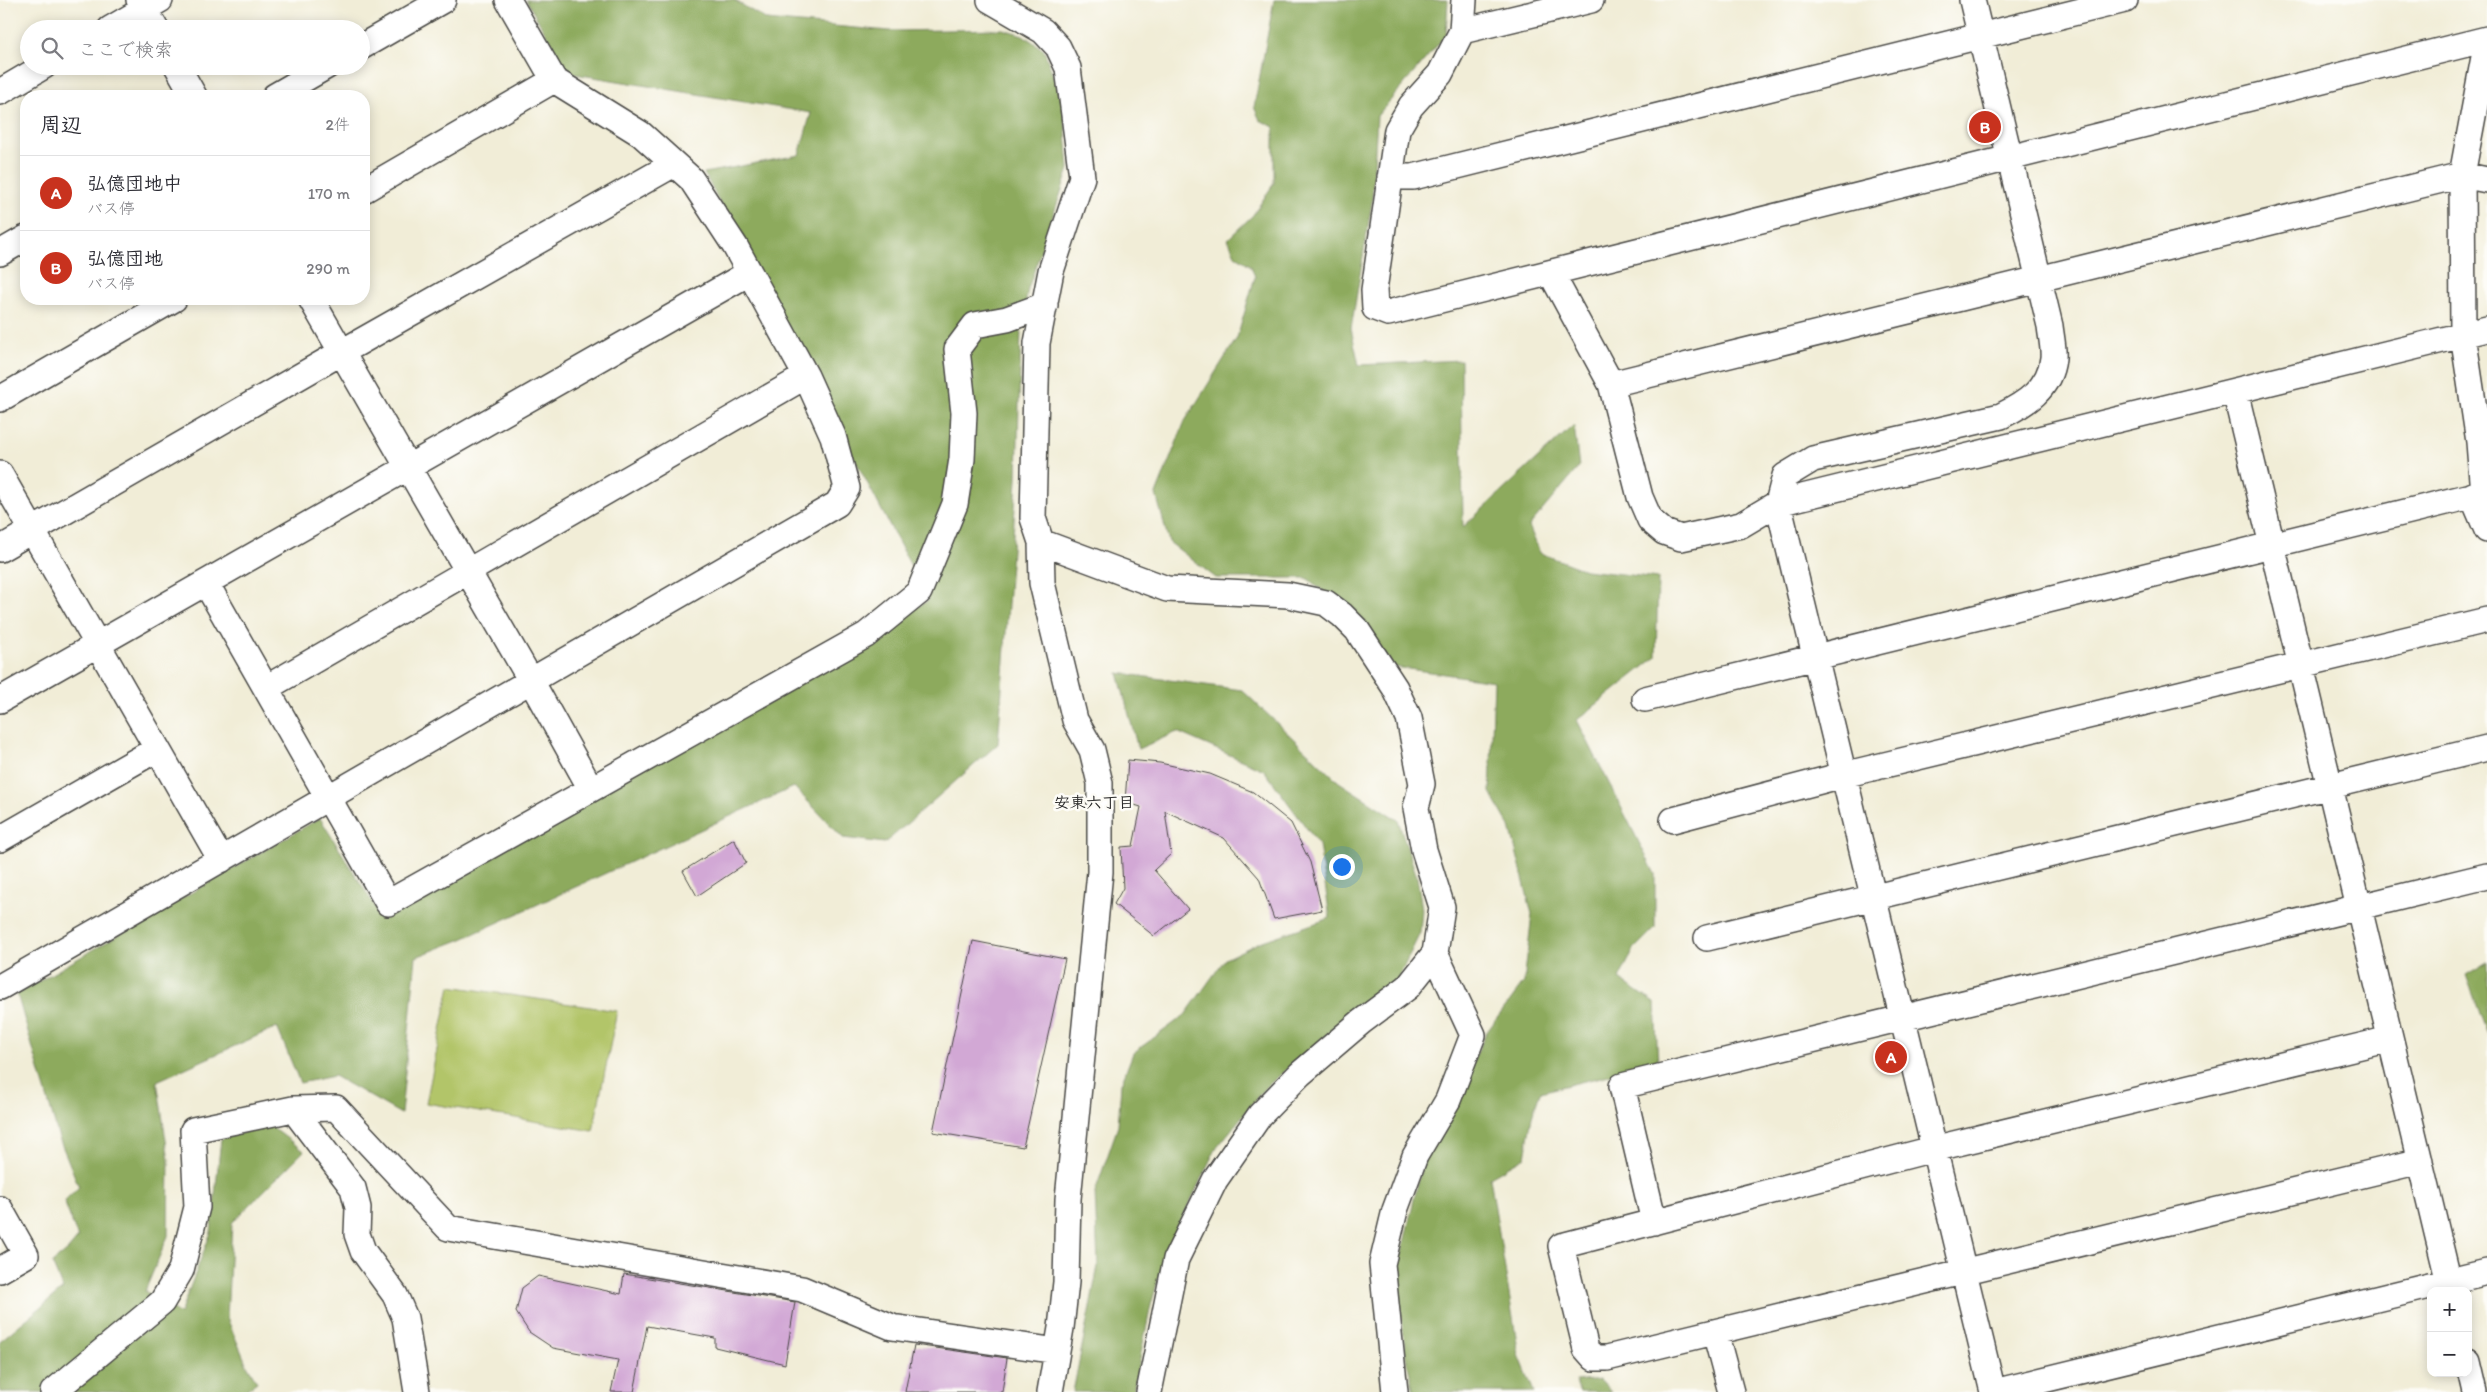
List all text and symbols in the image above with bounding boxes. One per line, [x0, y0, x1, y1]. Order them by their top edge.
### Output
search box [20, 20, 370, 75]
icon: search [38, 34, 66, 62]
text: ここで検索 [78, 38, 173, 61]
pin: B [1969, 108, 2001, 146]
text: 周辺 [40, 112, 82, 137]
text: 2件 [326, 115, 350, 134]
text: 弘億団地中 [87, 172, 182, 195]
text: A [51, 184, 61, 203]
text: 170 m [308, 184, 350, 203]
text: バス停 [87, 199, 135, 218]
text: 弘億団地 [87, 247, 163, 270]
text: B [51, 259, 61, 278]
text: 290 m [306, 259, 350, 278]
text: バス停 [87, 274, 135, 293]
district label: 安東六丁目 [1054, 793, 1134, 812]
your location [1329, 854, 1355, 880]
pin: A [1875, 1038, 1907, 1076]
map controls [2427, 1287, 2472, 1377]
button: + [2427, 1287, 2472, 1332]
button: − [2427, 1332, 2472, 1377]

